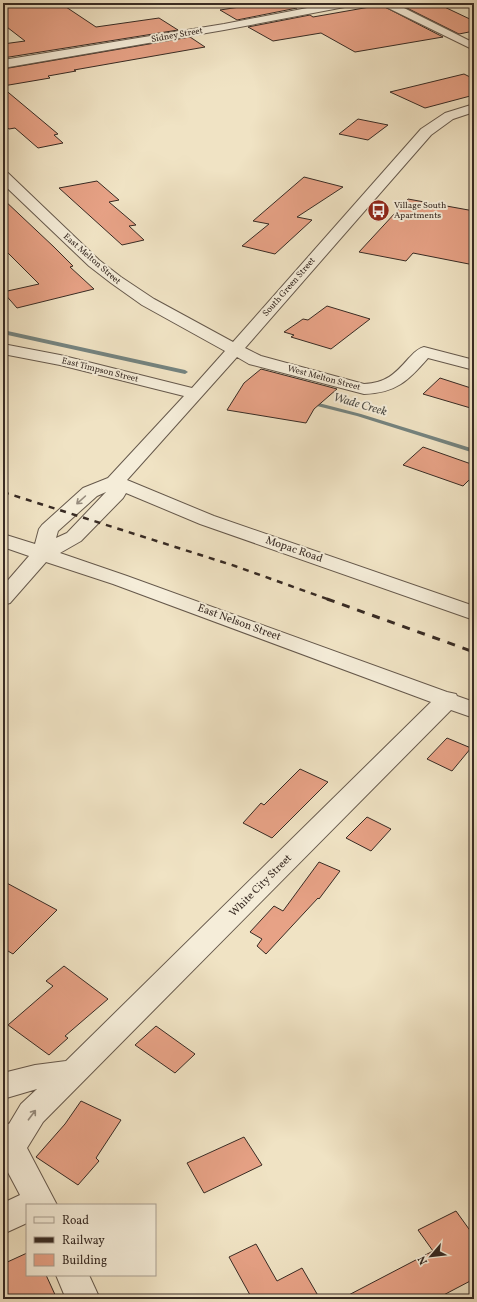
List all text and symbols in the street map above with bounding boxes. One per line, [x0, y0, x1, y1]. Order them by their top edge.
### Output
street label: Sidney Street [150, 24, 204, 46]
bus stop icon: Village South Apartments [366, 197, 392, 223]
place label: Village South Apartments [394, 199, 447, 222]
street label: East Melton Street [60, 230, 124, 288]
street label: South Green Street [260, 255, 318, 319]
street label: East Timpson Street [60, 354, 140, 386]
street label: West Melton Street [286, 362, 362, 394]
water label: Wade Creek [331, 390, 389, 420]
one-way arrow [77, 495, 87, 504]
street label: Mopac Road [263, 533, 325, 567]
street label: East Nelson Street [195, 601, 283, 645]
street label: White City Street [226, 851, 296, 921]
one-way arrow [28, 1109, 36, 1120]
legend [26, 1204, 156, 1276]
text: Road [62, 1213, 89, 1229]
text: Railway [62, 1233, 105, 1249]
north arrow [411, 1236, 451, 1276]
text: Building [62, 1253, 107, 1269]
text: N [415, 1253, 432, 1267]

